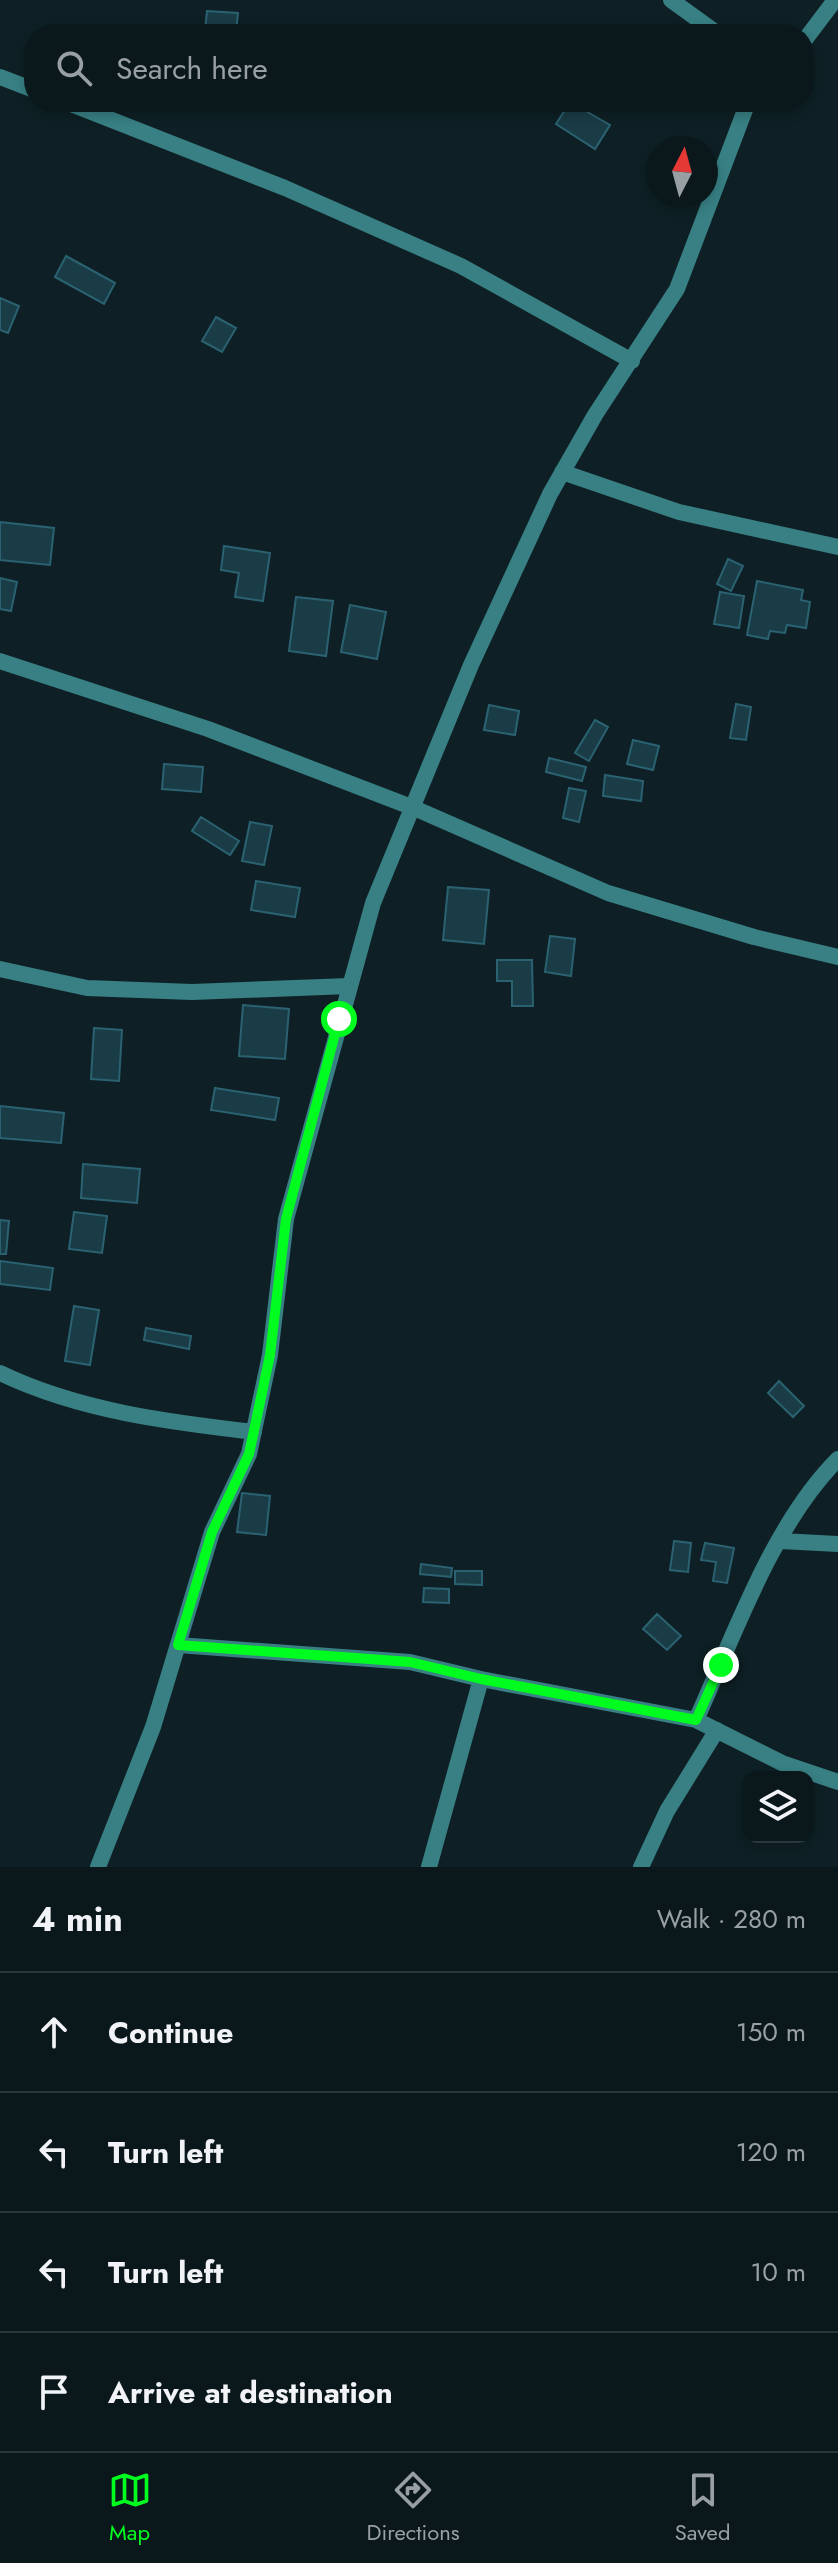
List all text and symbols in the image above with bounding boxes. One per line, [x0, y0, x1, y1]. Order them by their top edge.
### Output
search box [24, 24, 814, 112]
icon: search [52, 46, 96, 90]
text: Search here [116, 47, 268, 90]
north arrow [646, 136, 718, 208]
route start [321, 1001, 357, 1037]
route end [703, 1647, 739, 1683]
map controls [742, 1771, 814, 1843]
button: layers [742, 1771, 814, 1843]
text: 4 min [32, 1895, 123, 1944]
text: Walk · 280 m [657, 1900, 806, 1938]
icon: ahead [32, 2010, 76, 2054]
text: Continue [108, 2011, 234, 2054]
text: 150 m [736, 2013, 806, 2051]
icon: left [32, 2130, 76, 2174]
text: Turn left [108, 2131, 223, 2174]
text: 120 m [736, 2133, 806, 2171]
icon: left [32, 2250, 76, 2294]
text: Turn left [108, 2251, 223, 2294]
text: 10 m [751, 2253, 806, 2291]
icon: arrive [32, 2370, 76, 2414]
text: Arrive at destination [108, 2371, 393, 2414]
tab: Map [108, 2468, 152, 2548]
tab: Directions [367, 2468, 460, 2548]
tab: Saved [675, 2468, 730, 2548]

